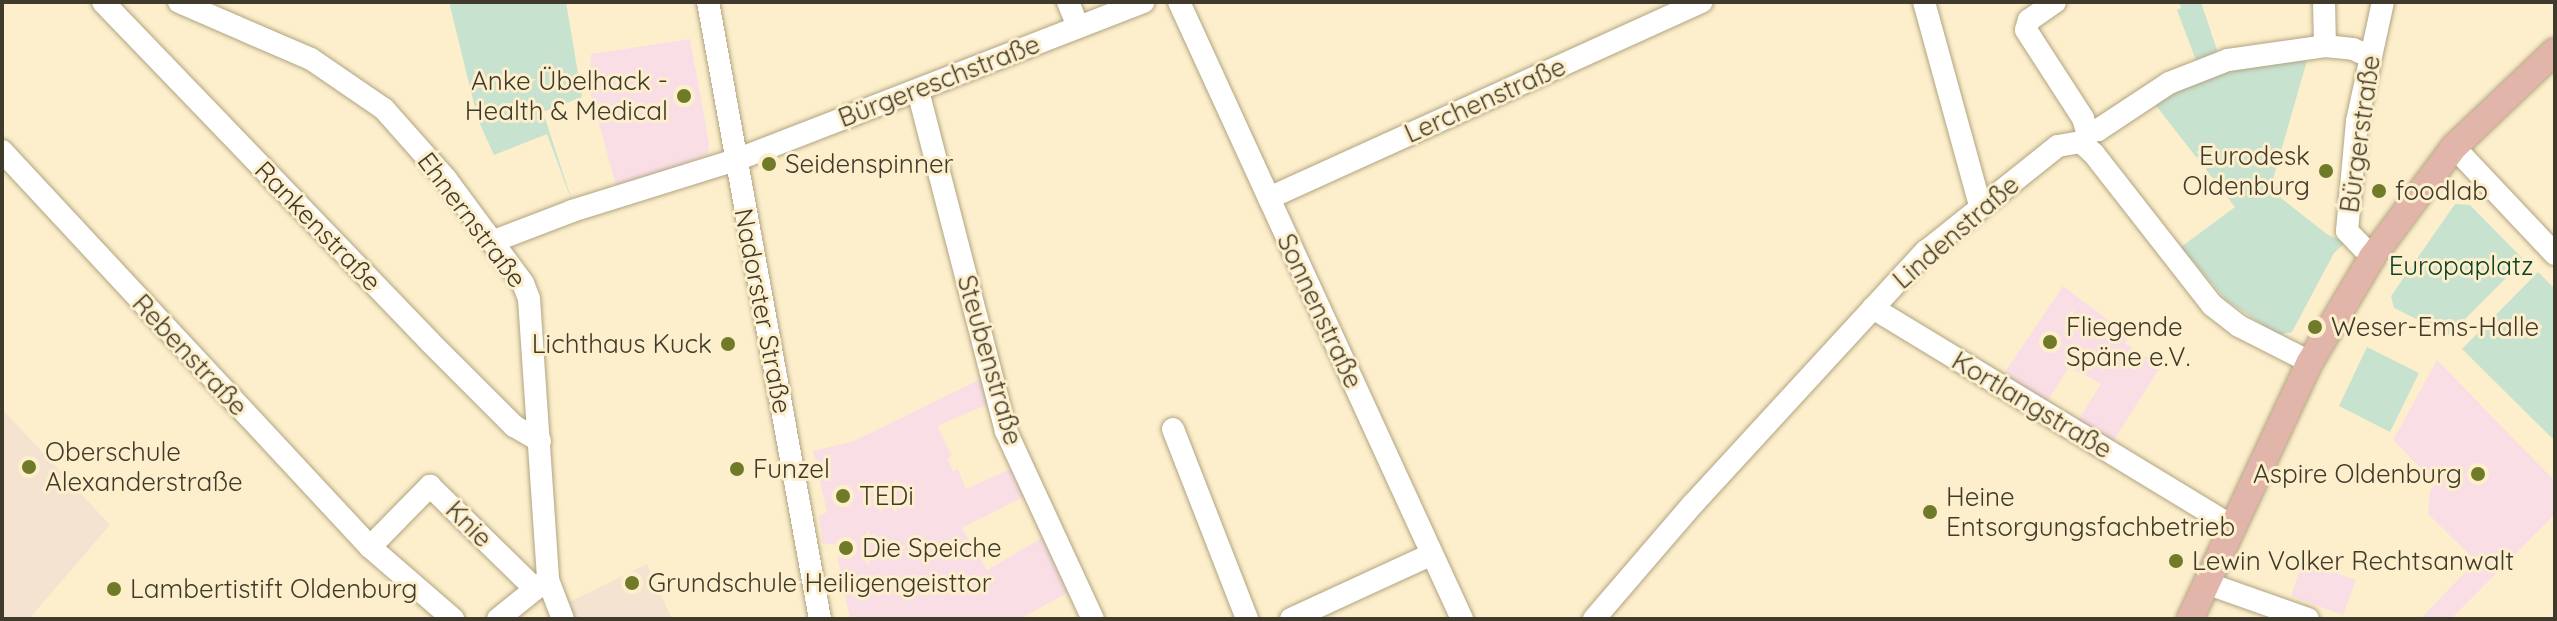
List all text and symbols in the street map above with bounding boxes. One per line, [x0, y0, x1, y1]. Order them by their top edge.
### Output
street label: Bürgereschstraße [834, 28, 1044, 134]
street label: Lerchenstraße [1400, 51, 1570, 149]
street label: Bürgerstraße [2334, 53, 2386, 215]
place label: Anke Übelhack - Health & Medical [465, 65, 668, 126]
marker: Anke Übelhack - Health & Medical [675, 87, 693, 105]
place label: Eurodesk Oldenburg [2182, 140, 2310, 202]
street label: Ehnernstraße [411, 146, 533, 294]
place label: Seidenspinner [785, 148, 954, 180]
street label: Rankenstraße [248, 155, 388, 297]
marker: Seidenspinner [760, 155, 778, 173]
marker: Eurodesk Oldenburg [2317, 162, 2335, 180]
street label: Lindenstraße [1887, 169, 2025, 295]
place label: foodlab [2395, 175, 2488, 207]
marker: foodlab [2370, 182, 2388, 200]
street label: Nadorster Straße [728, 206, 798, 416]
street label: Sonnenstraße [1271, 229, 1369, 393]
park label: Europaplatz [2389, 250, 2533, 282]
street label: Steubenstraße [951, 272, 1029, 448]
street label: Rebenstraße [126, 288, 254, 422]
place label: Fliegende Späne e.V. [2066, 311, 2190, 372]
place label: Weser-Ems-Halle [2331, 311, 2539, 343]
marker: Weser-Ems-Halle [2306, 318, 2324, 336]
place label: Lichthaus Kuck [532, 328, 712, 360]
marker: Fliegende Späne e.V. [2041, 333, 2059, 351]
marker: Lichthaus Kuck [719, 335, 737, 353]
street label: Kortlangstraße [1946, 345, 2118, 465]
place label: Oberschule Alexanderstraße [45, 436, 243, 498]
place label: Funzel [753, 453, 830, 485]
marker: Oberschule Alexanderstraße [20, 458, 38, 476]
place label: Aspire Oldenburg [2253, 458, 2462, 490]
marker: Funzel [728, 460, 746, 478]
marker: Aspire Oldenburg [2469, 465, 2487, 483]
place label: TEDi [859, 480, 914, 512]
place label: Heine Entsorgungsfachbetrieb [1946, 481, 2235, 542]
marker: TEDi [834, 487, 852, 505]
street label: Knie [439, 494, 499, 554]
marker: Heine Entsorgungsfachbetrieb [1921, 503, 1939, 521]
place label: Die Speiche [862, 532, 1002, 564]
marker: Die Speiche [837, 539, 855, 557]
place label: Lewin Volker Rechtsanwalt [2192, 545, 2514, 577]
marker: Lewin Volker Rechtsanwalt [2167, 552, 2185, 570]
place label: Grundschule Heiligengeisttor [648, 567, 992, 599]
place label: Lambertistift Oldenburg [130, 573, 418, 605]
marker: Grundschule Heiligengeisttor [623, 574, 641, 592]
marker: Lambertistift Oldenburg [105, 580, 123, 598]

